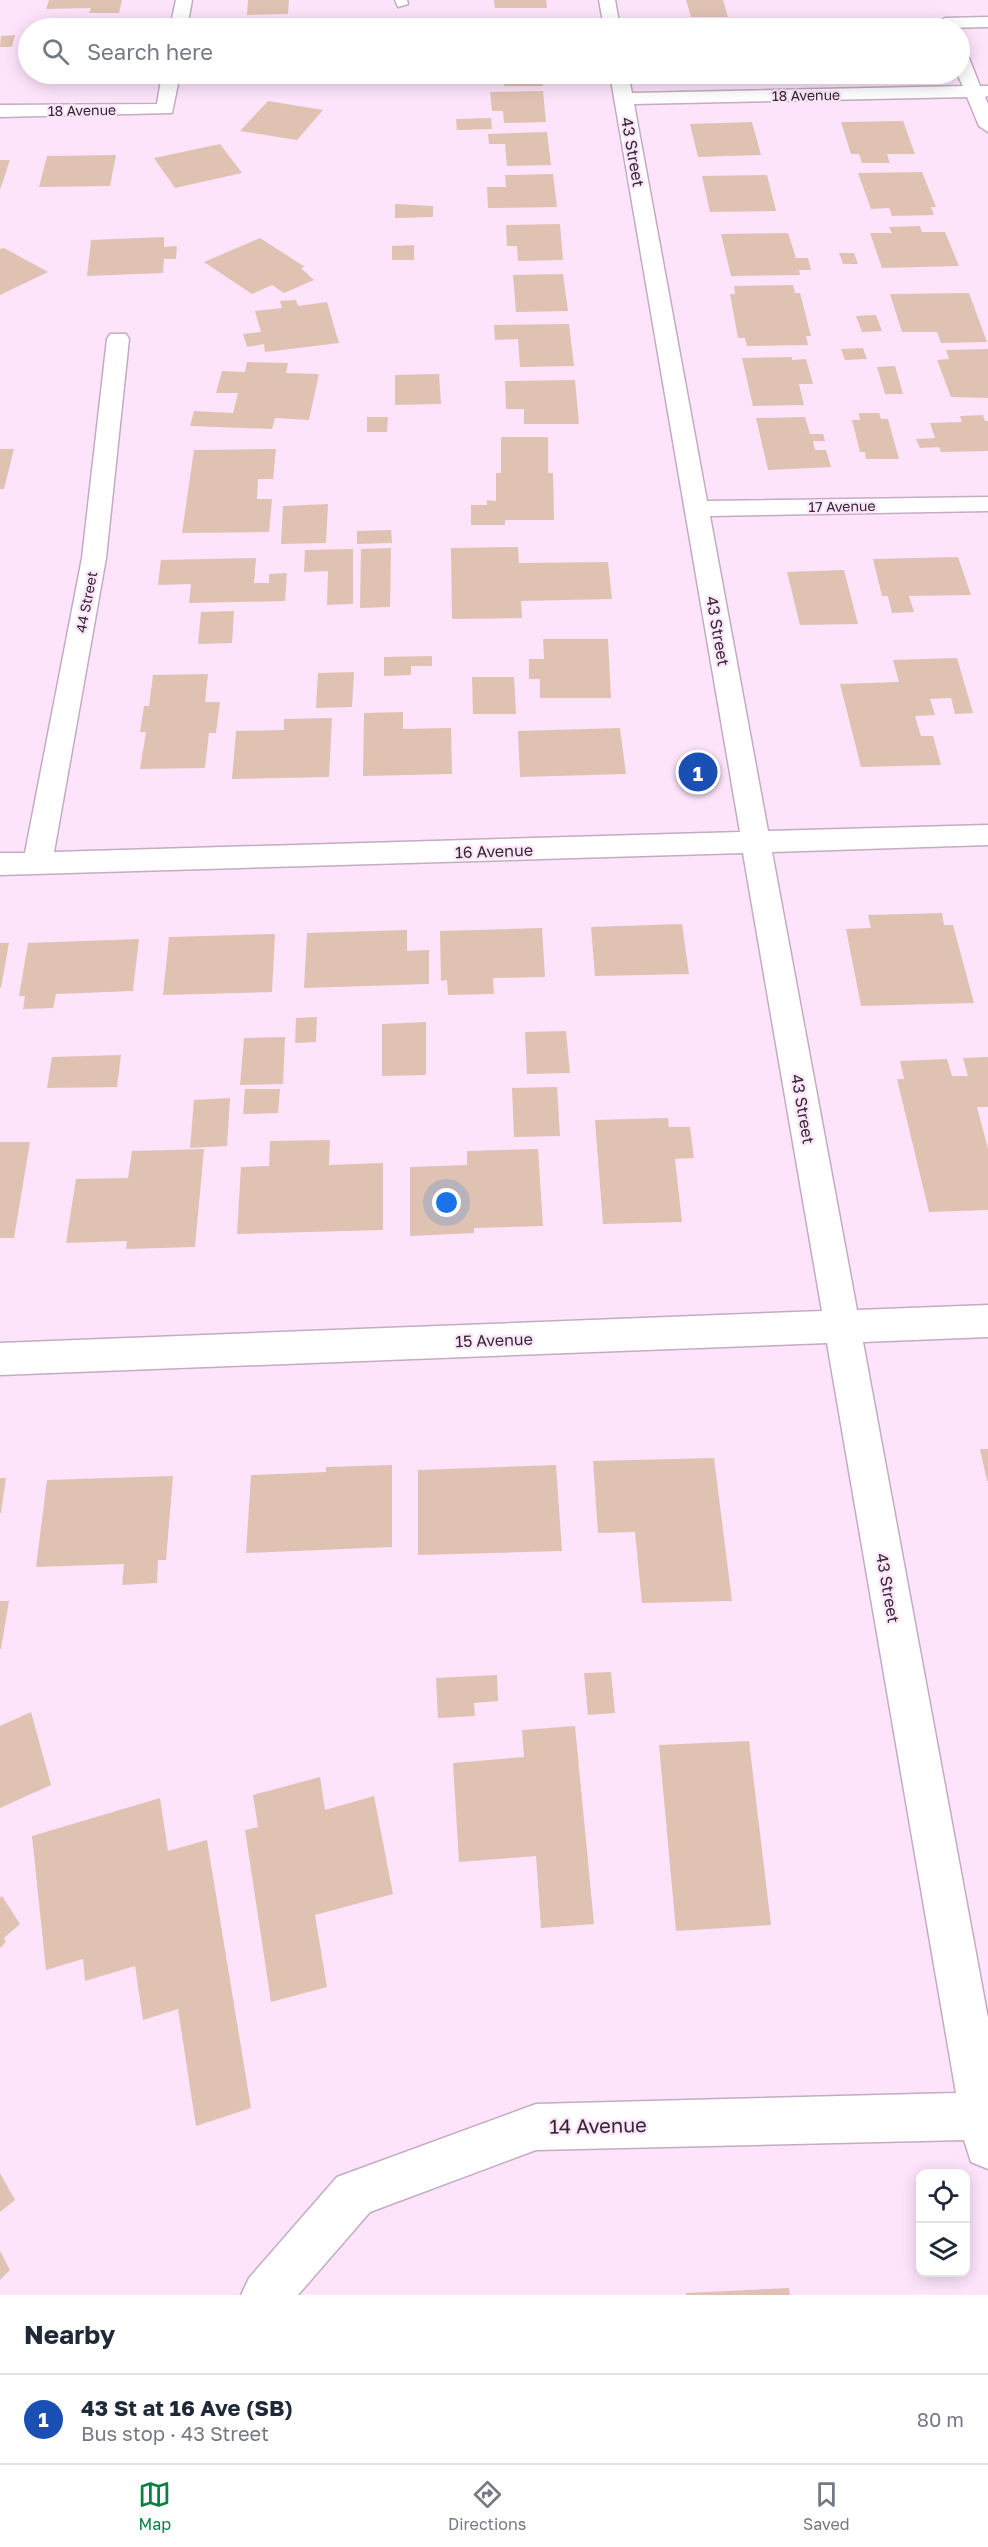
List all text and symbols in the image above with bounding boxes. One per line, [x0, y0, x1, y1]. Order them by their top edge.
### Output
search box [18, 18, 970, 84]
icon: search [39, 35, 72, 68]
text: Search here [87, 38, 213, 65]
street label: 18 Avenue [772, 86, 840, 104]
street label: 18 Avenue [48, 101, 116, 119]
street label: 43 Street [617, 116, 649, 188]
street label: 17 Avenue [808, 497, 876, 515]
street label: 44 Street [72, 570, 100, 634]
street label: 43 Street [702, 595, 734, 667]
pin: 1 [678, 750, 718, 794]
street label: 16 Avenue [455, 840, 533, 862]
street label: 43 Street [787, 1073, 819, 1145]
your location [432, 1188, 461, 1217]
street label: 15 Avenue [455, 1329, 533, 1351]
street label: 43 Street [872, 1552, 904, 1624]
street label: 14 Avenue [549, 2112, 647, 2138]
map controls [916, 2169, 970, 2277]
button: locate [916, 2169, 970, 2223]
button: layers [916, 2223, 970, 2277]
text: Nearby [24, 2319, 115, 2350]
text: 43 St at 16 Ave (SB) [81, 2394, 293, 2421]
text: 1 [38, 2407, 49, 2431]
text: 80 m [917, 2407, 964, 2431]
text: Bus stop · 43 Street [81, 2421, 269, 2445]
tab: Map [138, 2478, 171, 2534]
tab: Directions [448, 2478, 526, 2534]
tab: Saved [803, 2478, 850, 2534]

